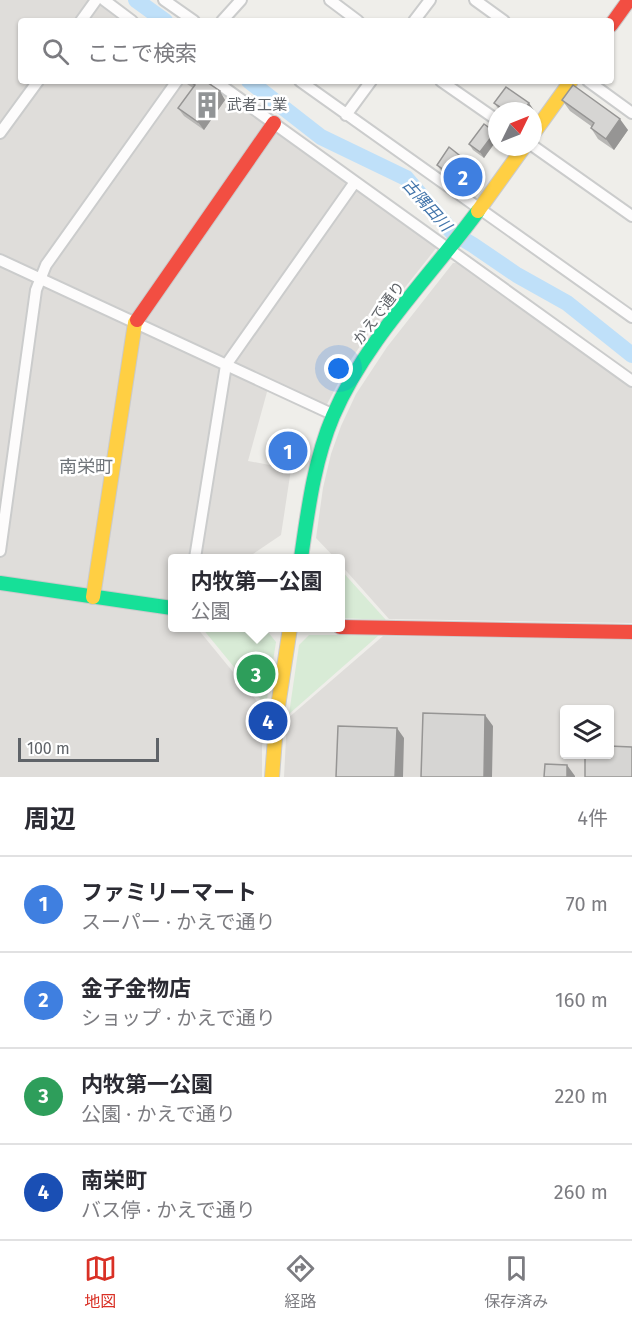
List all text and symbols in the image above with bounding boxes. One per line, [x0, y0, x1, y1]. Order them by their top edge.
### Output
search box [18, 18, 614, 84]
icon: search [39, 35, 72, 68]
text: ここで検索 [87, 40, 197, 67]
building icon: 武者工業 [192, 90, 222, 120]
place label: 武者工業 [227, 96, 287, 114]
north arrow [488, 102, 542, 156]
pin: 2 [444, 154, 482, 200]
water label: 古隅田川 [399, 175, 457, 237]
street label: かえで通り [349, 278, 409, 348]
your location [324, 354, 353, 383]
pin: 1 [268, 428, 308, 474]
district label: 南栄町 [59, 456, 113, 478]
popup [168, 554, 345, 632]
text: 内牧第一公園 [190, 568, 323, 595]
text: 公園 [190, 599, 230, 623]
pin: 3 [236, 652, 276, 696]
pin: 4 [248, 698, 288, 744]
map controls [560, 705, 614, 759]
button: layers [560, 705, 614, 759]
scale bar [18, 735, 159, 762]
text: 100 m [27, 739, 70, 758]
text: 周辺 [24, 804, 76, 835]
text: 4件 [577, 806, 608, 830]
text: ファミリーマート [81, 879, 257, 906]
text: 1 [39, 892, 48, 916]
text: 70 m [566, 892, 608, 916]
text: スーパー · かえで通り [81, 910, 276, 934]
text: 金子金物店 [81, 975, 191, 1002]
text: 2 [38, 988, 49, 1012]
text: 160 m [555, 988, 608, 1012]
text: ショップ · かえで通り [81, 1006, 276, 1030]
text: 内牧第一公園 [81, 1071, 213, 1098]
text: 3 [38, 1084, 49, 1108]
text: 220 m [555, 1084, 608, 1108]
text: 公園 · かえで通り [81, 1102, 236, 1126]
text: 南栄町 [81, 1167, 147, 1194]
text: 4 [38, 1180, 49, 1204]
text: 260 m [554, 1180, 608, 1204]
text: バス停 · かえで通り [81, 1198, 256, 1222]
tab: 地図 [84, 1252, 117, 1312]
tab: 経路 [284, 1252, 317, 1312]
tab: 保存済み [484, 1252, 548, 1312]

